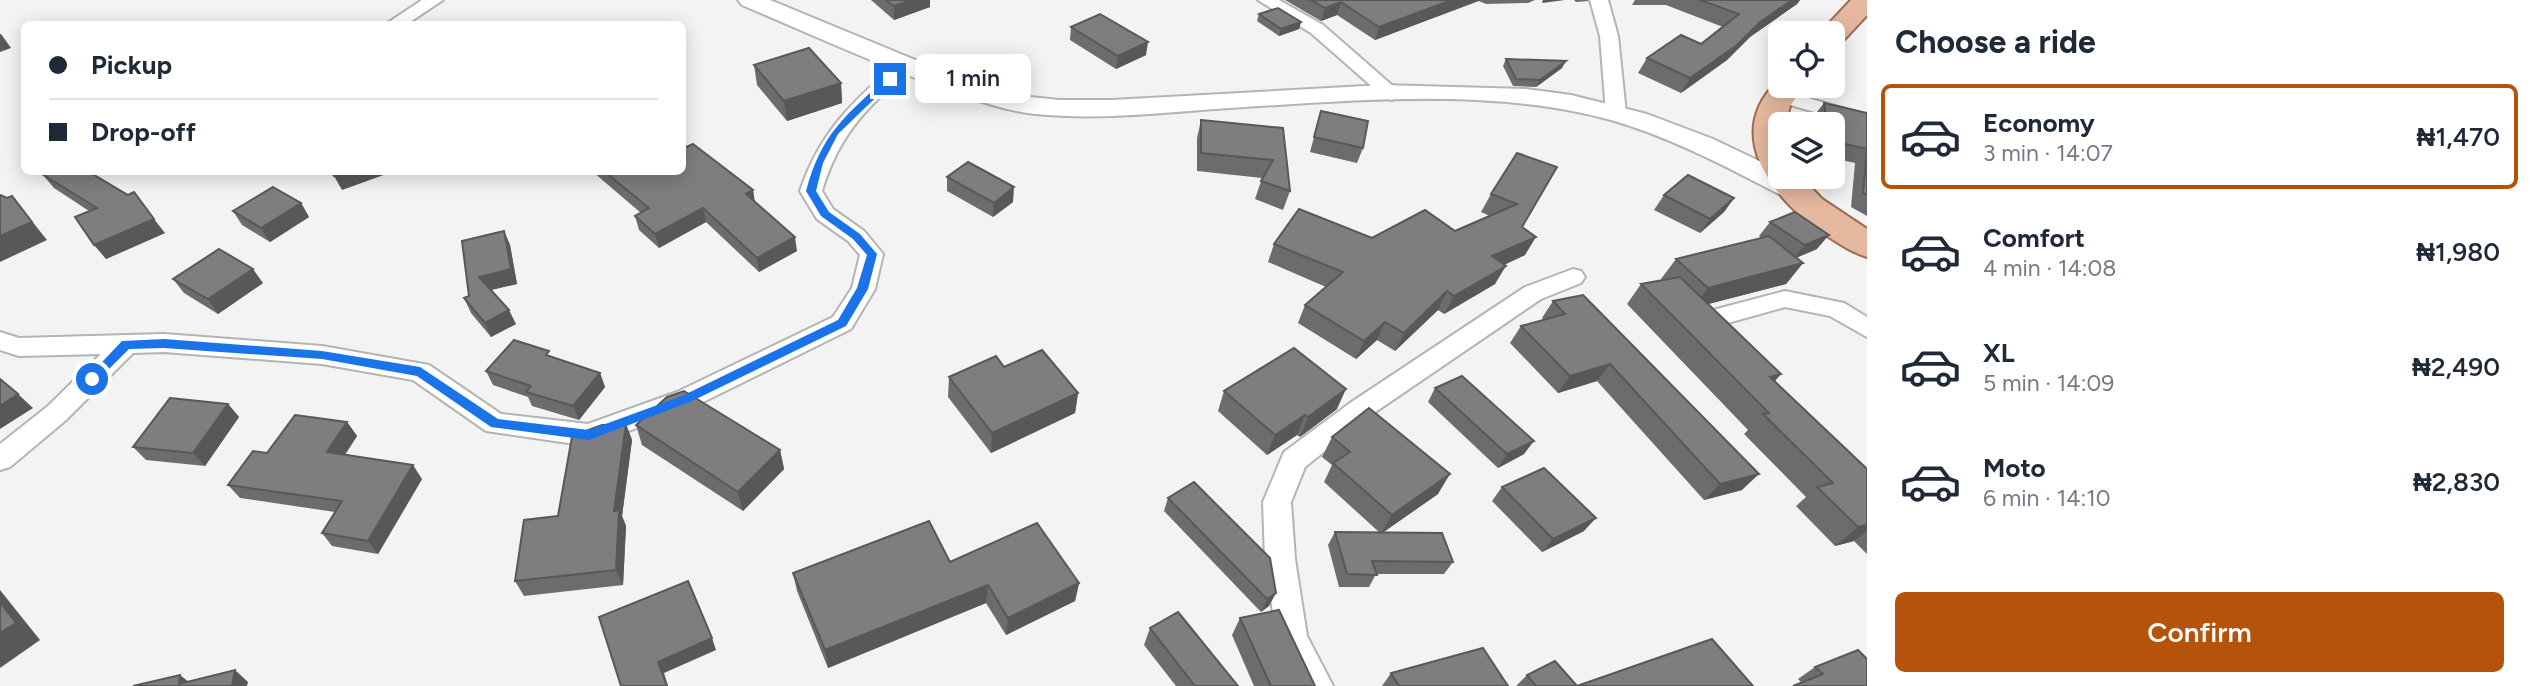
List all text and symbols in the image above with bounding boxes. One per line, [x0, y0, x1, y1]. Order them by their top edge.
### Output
map controls [1768, 21, 1845, 189]
button: locate [1768, 21, 1845, 98]
text: Choose a ride [1895, 23, 2096, 61]
text: Pickup [91, 49, 172, 81]
callout: 1 min [914, 55, 1030, 104]
route end [874, 63, 906, 95]
text: 1 min [946, 64, 1000, 92]
icon: car [1899, 105, 1962, 168]
text: Economy [1983, 107, 2095, 139]
button: layers [1768, 112, 1845, 189]
text: Drop-off [91, 116, 196, 148]
text: ₦1,470 [2417, 121, 2500, 153]
text: 3 min · 14:07 [1983, 139, 2113, 167]
icon: car [1899, 220, 1962, 283]
text: Comfort [1983, 222, 2085, 254]
text: ₦1,980 [2416, 236, 2500, 268]
text: 4 min · 14:08 [1983, 254, 2116, 282]
icon: car [1899, 335, 1962, 398]
text: XL [1983, 337, 2015, 369]
text: ₦2,490 [2412, 351, 2500, 383]
route start [76, 363, 108, 395]
text: 5 min · 14:09 [1983, 369, 2114, 397]
icon: car [1899, 450, 1962, 513]
text: Moto [1983, 452, 2046, 484]
text: ₦2,830 [2413, 466, 2500, 498]
text: 6 min · 14:10 [1983, 484, 2111, 512]
button: Confirm [1895, 592, 2504, 672]

